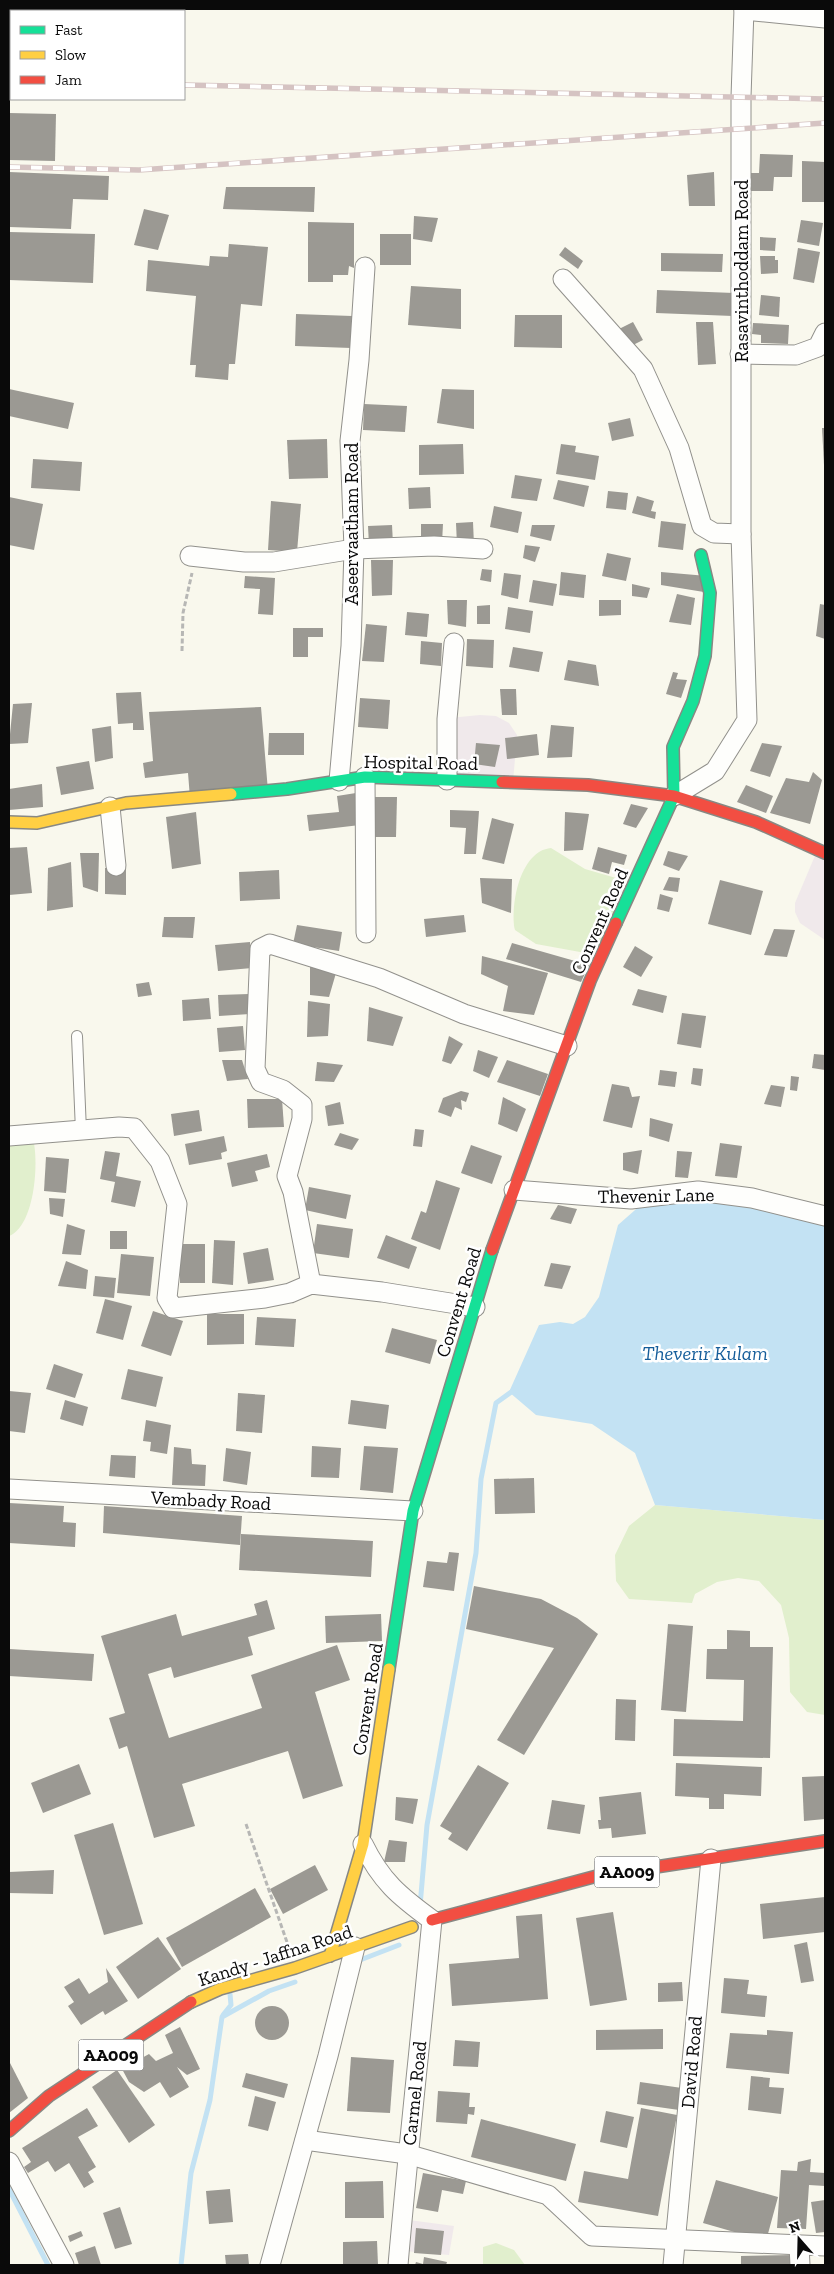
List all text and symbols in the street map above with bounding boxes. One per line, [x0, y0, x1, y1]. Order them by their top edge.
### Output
legend [10, 10, 185, 100]
text: Fast [55, 21, 83, 39]
text: Slow [55, 46, 87, 64]
text: Jam [55, 71, 82, 89]
street label: Rasavinthoddam Road [730, 179, 753, 362]
street label: Aseervaatham Road [340, 442, 363, 605]
street label: Hospital Road [364, 750, 479, 775]
street label: Convent Road [566, 864, 633, 978]
street label: Thevenir Lane [597, 1183, 715, 1208]
street label: Convent Road [431, 1244, 486, 1360]
water label: Theverir Kulam [642, 1341, 768, 1365]
street label: Vembady Road [149, 1486, 272, 1515]
street label: Convent Road [347, 1640, 388, 1757]
road number: AA009 [594, 1856, 660, 1888]
street label: Kandy - Jaffna Road [195, 1920, 356, 1991]
street label: David Road [676, 2014, 707, 2109]
street label: Carmel Road [398, 2039, 431, 2146]
road number: AA009 [78, 2040, 144, 2070]
north arrow [774, 2214, 824, 2264]
text: N [787, 2217, 803, 2237]

